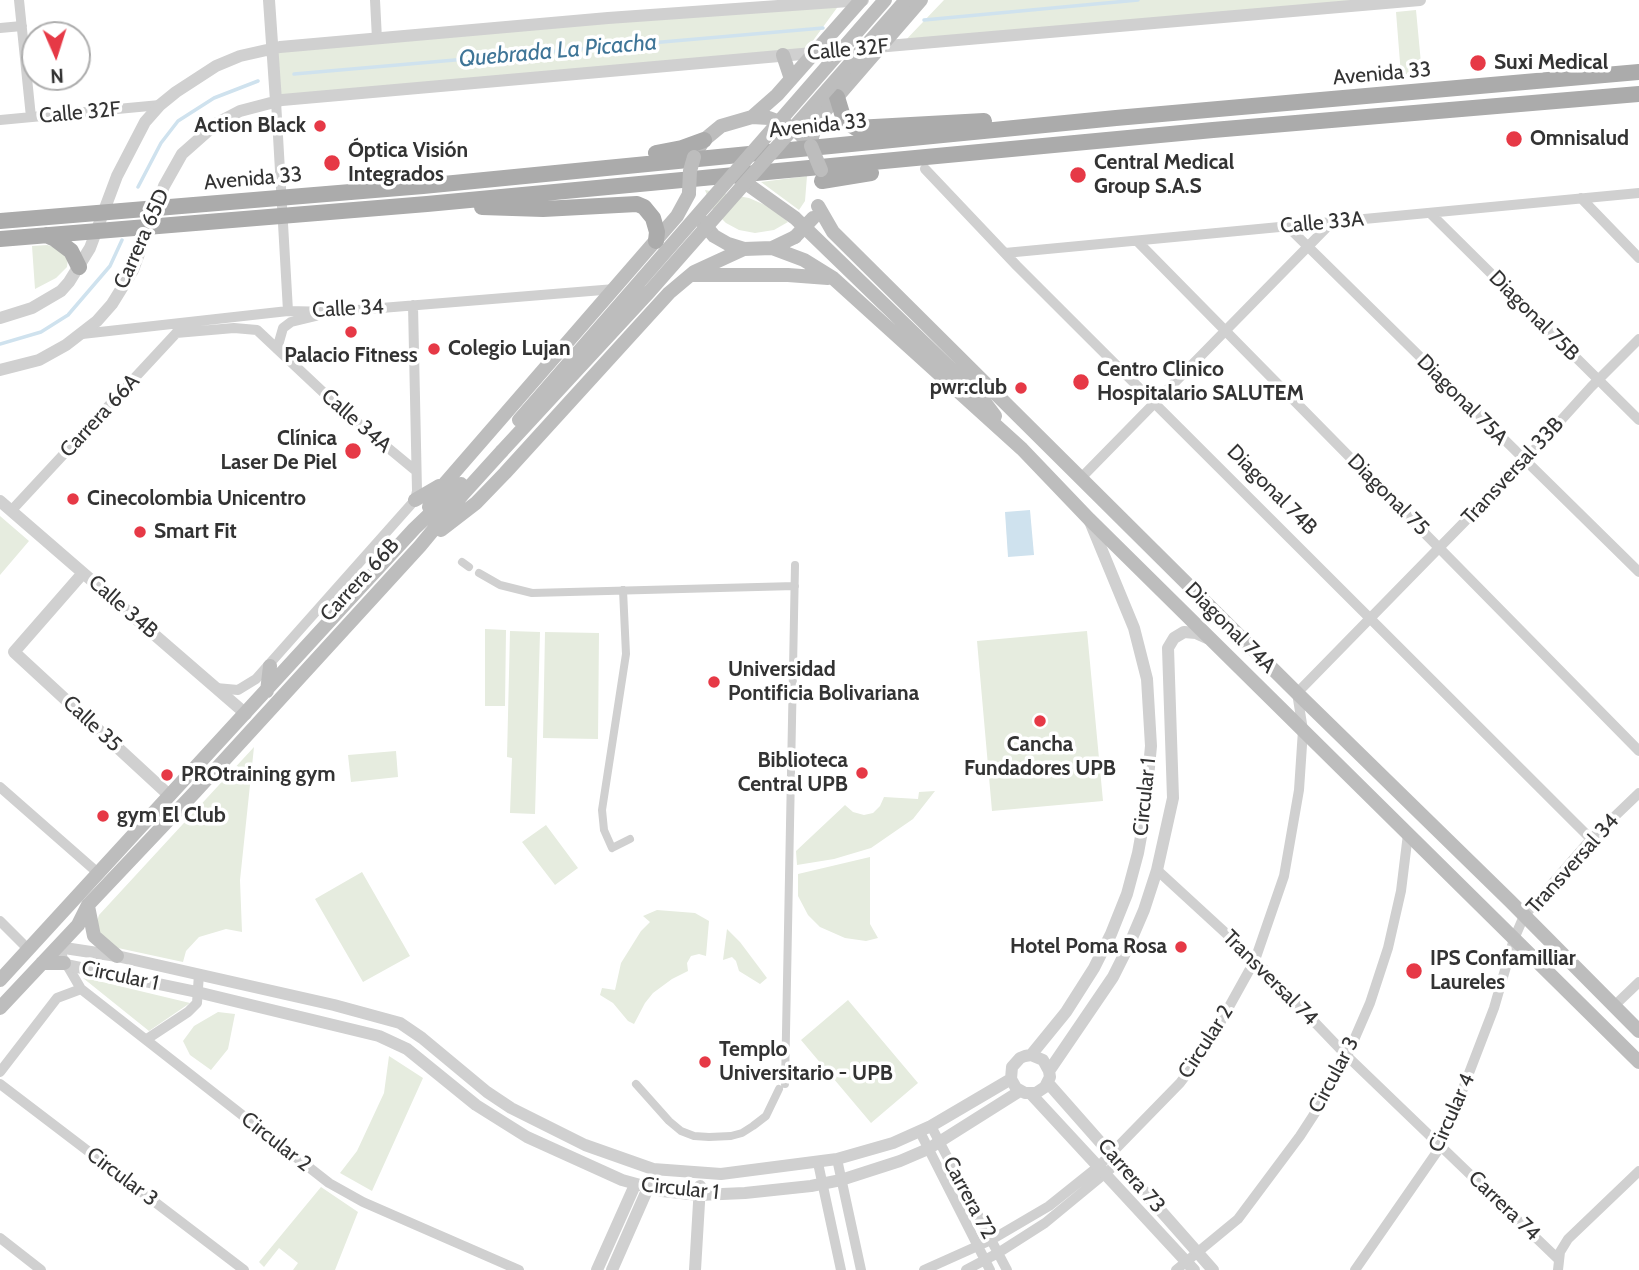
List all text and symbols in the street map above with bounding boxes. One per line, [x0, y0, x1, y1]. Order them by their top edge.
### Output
north arrow [21, 21, 91, 91]
water label: Quebrada La Picacha [458, 29, 658, 73]
street label: Calle 32F [806, 34, 890, 66]
place label: Suxi Medical [1494, 50, 1608, 76]
marker: Suxi Medical [1468, 53, 1488, 73]
street label: Avenida 33 [1332, 57, 1432, 91]
text: N [50, 64, 64, 87]
street label: Calle 32F [38, 97, 122, 129]
street label: Avenida 33 [768, 108, 868, 144]
place label: Action Black [194, 113, 306, 139]
marker: Action Black [312, 118, 328, 134]
place label: Omnisalud [1530, 126, 1629, 152]
marker: Omnisalud [1504, 129, 1524, 149]
place label: Óptica Visión Integrados [348, 138, 468, 188]
place label: Central Medical Group S.A.S [1094, 150, 1234, 200]
marker: Óptica Visión Integrados [322, 153, 342, 173]
street label: Avenida 33 [203, 162, 303, 196]
marker: Central Medical Group S.A.S [1068, 165, 1088, 185]
street label: Carrera 65D [109, 185, 175, 293]
street label: Calle 33A [1279, 207, 1365, 239]
street label: Diagonal 75B [1484, 266, 1584, 366]
street label: Calle 34 [311, 295, 385, 323]
marker: Palacio Fitness [343, 324, 359, 340]
place label: Colegio Lujan [448, 336, 571, 362]
marker: Colegio Lujan [426, 341, 442, 357]
place label: Palacio Fitness [284, 343, 418, 369]
street label: Diagonal 75A [1411, 349, 1513, 451]
place label: Centro Clinico Hospitalario SALUTEM [1097, 357, 1304, 407]
street label: Carrera 66A [55, 369, 145, 463]
marker: Centro Clinico Hospitalario SALUTEM [1071, 372, 1091, 392]
place label: pwr:club [930, 375, 1007, 401]
marker: pwr:club [1013, 380, 1029, 396]
street label: Calle 34A [316, 384, 396, 458]
street label: Transversal 33B [1457, 412, 1569, 530]
place label: Clínica Laser De Piel [220, 426, 337, 476]
street label: Diagonal 74B [1221, 439, 1323, 541]
marker: Clínica Laser De Piel [343, 441, 363, 461]
street label: Diagonal 75 [1342, 449, 1434, 541]
place label: Cinecolombia Unicentro [87, 486, 306, 512]
marker: Cinecolombia Unicentro [65, 491, 81, 507]
place label: Smart Fit [154, 519, 237, 545]
marker: Smart Fit [132, 524, 148, 540]
street label: Carrera 66B [315, 533, 405, 627]
street label: Calle 34B [83, 570, 163, 644]
street label: Diagonal 74A [1179, 577, 1281, 679]
place label: Universidad Pontificia Bolivariana [728, 657, 919, 707]
marker: Universidad Pontificia Bolivariana [706, 674, 722, 690]
street label: Calle 35 [57, 691, 127, 757]
marker: Cancha Fundadores UPB [1032, 713, 1048, 729]
place label: Cancha Fundadores UPB [964, 732, 1116, 782]
place label: Biblioteca Central UPB [738, 748, 848, 798]
street label: Circular 1 [1128, 757, 1162, 837]
place label: PROtraining gym [181, 762, 336, 788]
marker: Biblioteca Central UPB [854, 765, 870, 781]
marker: PROtraining gym [159, 767, 175, 783]
place label: gym El Club [117, 803, 226, 829]
marker: gym El Club [95, 808, 111, 824]
street label: Transversal 34 [1522, 809, 1624, 919]
street label: Transversal 74 [1217, 925, 1323, 1031]
place label: Hotel Poma Rosa [1010, 934, 1167, 960]
marker: Hotel Poma Rosa [1173, 939, 1189, 955]
place label: IPS Confamilliar Laureles [1430, 946, 1576, 996]
street label: Circular 1 [79, 956, 161, 996]
marker: IPS Confamilliar Laureles [1404, 961, 1424, 981]
street label: Circular 2 [1173, 1001, 1239, 1083]
street label: Circular 3 [1303, 1033, 1365, 1117]
place label: Templo Universitario - UPB [719, 1037, 893, 1087]
marker: Templo Universitario - UPB [697, 1054, 713, 1070]
street label: Circular 4 [1424, 1070, 1480, 1156]
street label: Circular 2 [236, 1107, 316, 1177]
street label: Carrera 73 [1092, 1134, 1170, 1218]
street label: Circular 3 [81, 1142, 163, 1212]
street label: Carrera 72 [937, 1153, 1001, 1243]
street label: Carrera 74 [1463, 1166, 1545, 1246]
street label: Circular 1 [640, 1172, 720, 1206]

